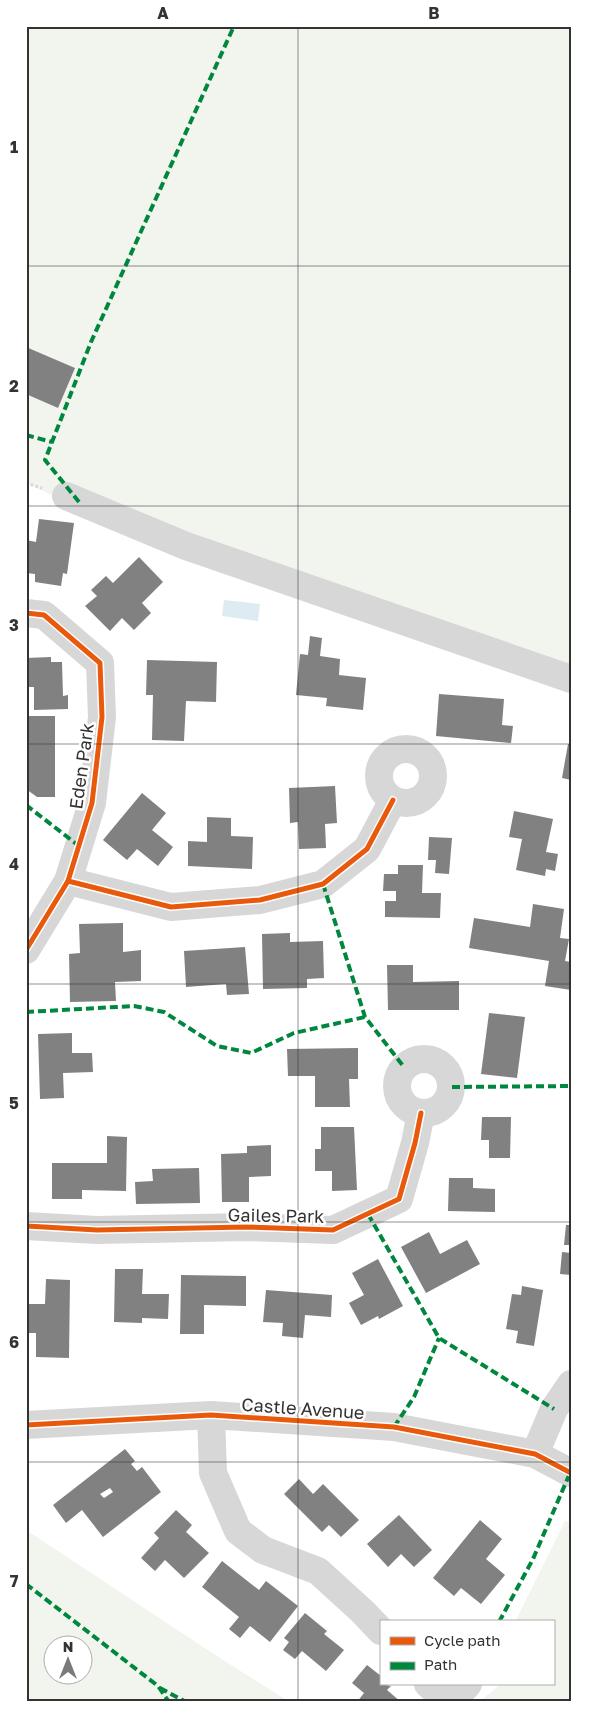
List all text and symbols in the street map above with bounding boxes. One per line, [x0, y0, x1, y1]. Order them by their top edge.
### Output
text: A [157, 3, 169, 23]
text: B [428, 3, 440, 23]
text: 1 [10, 137, 18, 157]
text: 2 [9, 376, 19, 396]
text: 3 [9, 615, 19, 635]
street label: Eden Park [64, 721, 98, 811]
text: 4 [9, 854, 19, 874]
text: 5 [9, 1093, 19, 1113]
street label: Gailes Park [227, 1203, 325, 1227]
text: 6 [9, 1332, 19, 1352]
street label: Castle Avenue [241, 1393, 365, 1423]
text: 7 [10, 1571, 19, 1591]
legend [380, 1620, 554, 1686]
text: Cycle path [424, 1631, 500, 1649]
north arrow [42, 1636, 92, 1686]
text: N [63, 1638, 73, 1655]
text: Path [424, 1655, 457, 1673]

